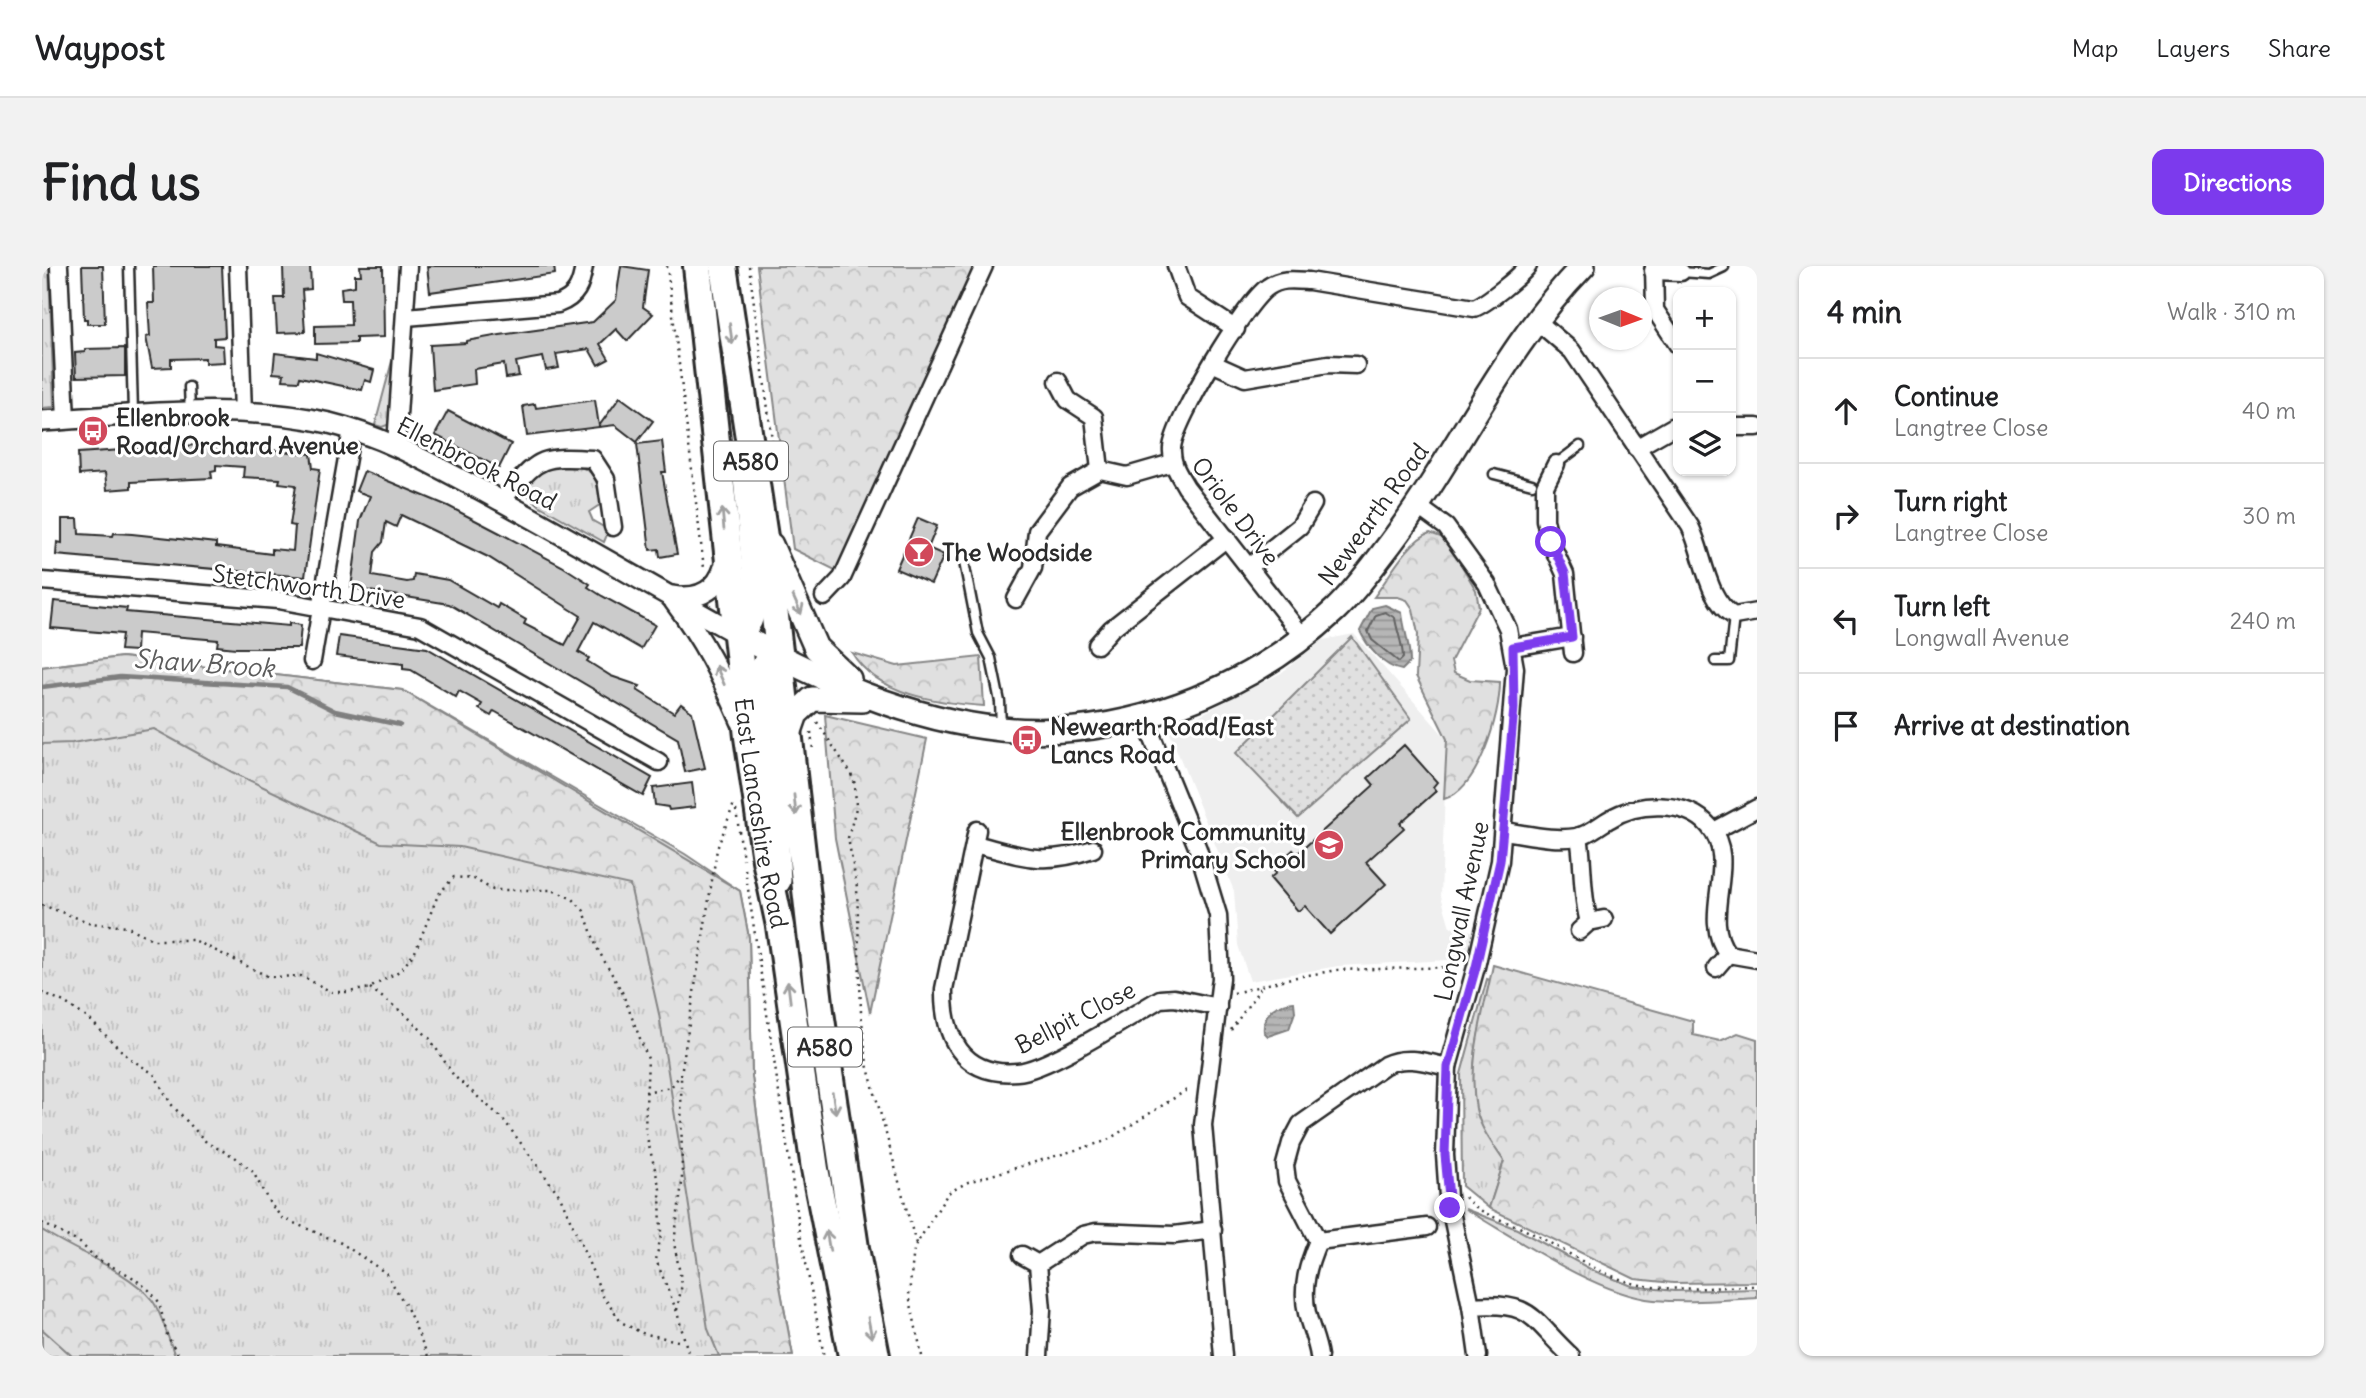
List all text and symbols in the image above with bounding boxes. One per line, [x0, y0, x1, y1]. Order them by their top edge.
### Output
text: Waypost [35, 27, 165, 69]
text: Map [2072, 33, 2118, 63]
text: Layers [2156, 33, 2230, 63]
text: Share [2268, 33, 2331, 63]
button: Directions [2152, 149, 2324, 215]
text: Find us [42, 152, 200, 213]
north arrow [1589, 287, 1652, 350]
map controls [1673, 287, 1736, 476]
button: + [1673, 287, 1736, 350]
text: 4 min [1827, 293, 1902, 331]
text: Walk · 310 m [2167, 297, 2296, 326]
one-way arrow [725, 322, 738, 345]
button: − [1673, 350, 1736, 413]
text: Continue [1894, 380, 1999, 413]
icon: ahead [1827, 392, 1865, 430]
text: 40 m [2242, 396, 2296, 425]
place label: Ellenbrook Road/Orchard Avenue [116, 402, 359, 460]
street label: Ellenbrook Road [392, 410, 562, 516]
button: layers [1673, 413, 1736, 476]
text: Langtree Close [1894, 413, 2048, 442]
bus stop icon: Ellenbrook Road/Orchard Avenue [76, 414, 110, 448]
street label: Newearth Road [1311, 437, 1435, 591]
road number: A580 [714, 442, 788, 480]
street label: Oriole Drive [1185, 451, 1287, 571]
text: Turn right [1894, 485, 2007, 518]
icon: right [1827, 497, 1865, 535]
text: 30 m [2242, 501, 2296, 530]
one-way arrow [717, 508, 730, 531]
text: Langtree Close [1894, 518, 2048, 547]
route start [1535, 526, 1566, 557]
bar icon: The Woodside [902, 535, 936, 569]
place label: The Woodside [942, 537, 1092, 567]
street label: Stetchworth Drive [211, 558, 407, 614]
text: Turn left [1894, 590, 1990, 623]
one-way arrow [791, 593, 804, 615]
icon: left [1827, 602, 1865, 640]
text: 240 m [2230, 606, 2296, 635]
text: Longwall Avenue [1894, 623, 2069, 652]
water label: Shaw Brook [133, 642, 277, 684]
one-way arrow [713, 664, 726, 686]
street label: East Lancashire Road [729, 697, 795, 931]
icon: arrive [1827, 707, 1865, 745]
text: Arrive at destination [1894, 709, 2130, 742]
place label: Newearth Road/East Lancs Road [1050, 711, 1275, 769]
bus stop icon: Newearth Road/East Lancs Road [1010, 723, 1044, 757]
one-way arrow [789, 793, 802, 816]
place label: Ellenbrook Community Primary School [1061, 816, 1306, 874]
street label: Longwall Avenue [1427, 818, 1495, 1004]
school or university icon: Ellenbrook Community Primary School [1312, 828, 1346, 862]
street label: Bellpit Close [1010, 974, 1140, 1060]
one-way arrow [782, 981, 795, 1004]
road number: A580 [788, 1028, 862, 1066]
one-way arrow [827, 1091, 840, 1114]
route end [1434, 1192, 1465, 1223]
one-way arrow [821, 1230, 834, 1253]
one-way arrow [864, 1316, 877, 1339]

